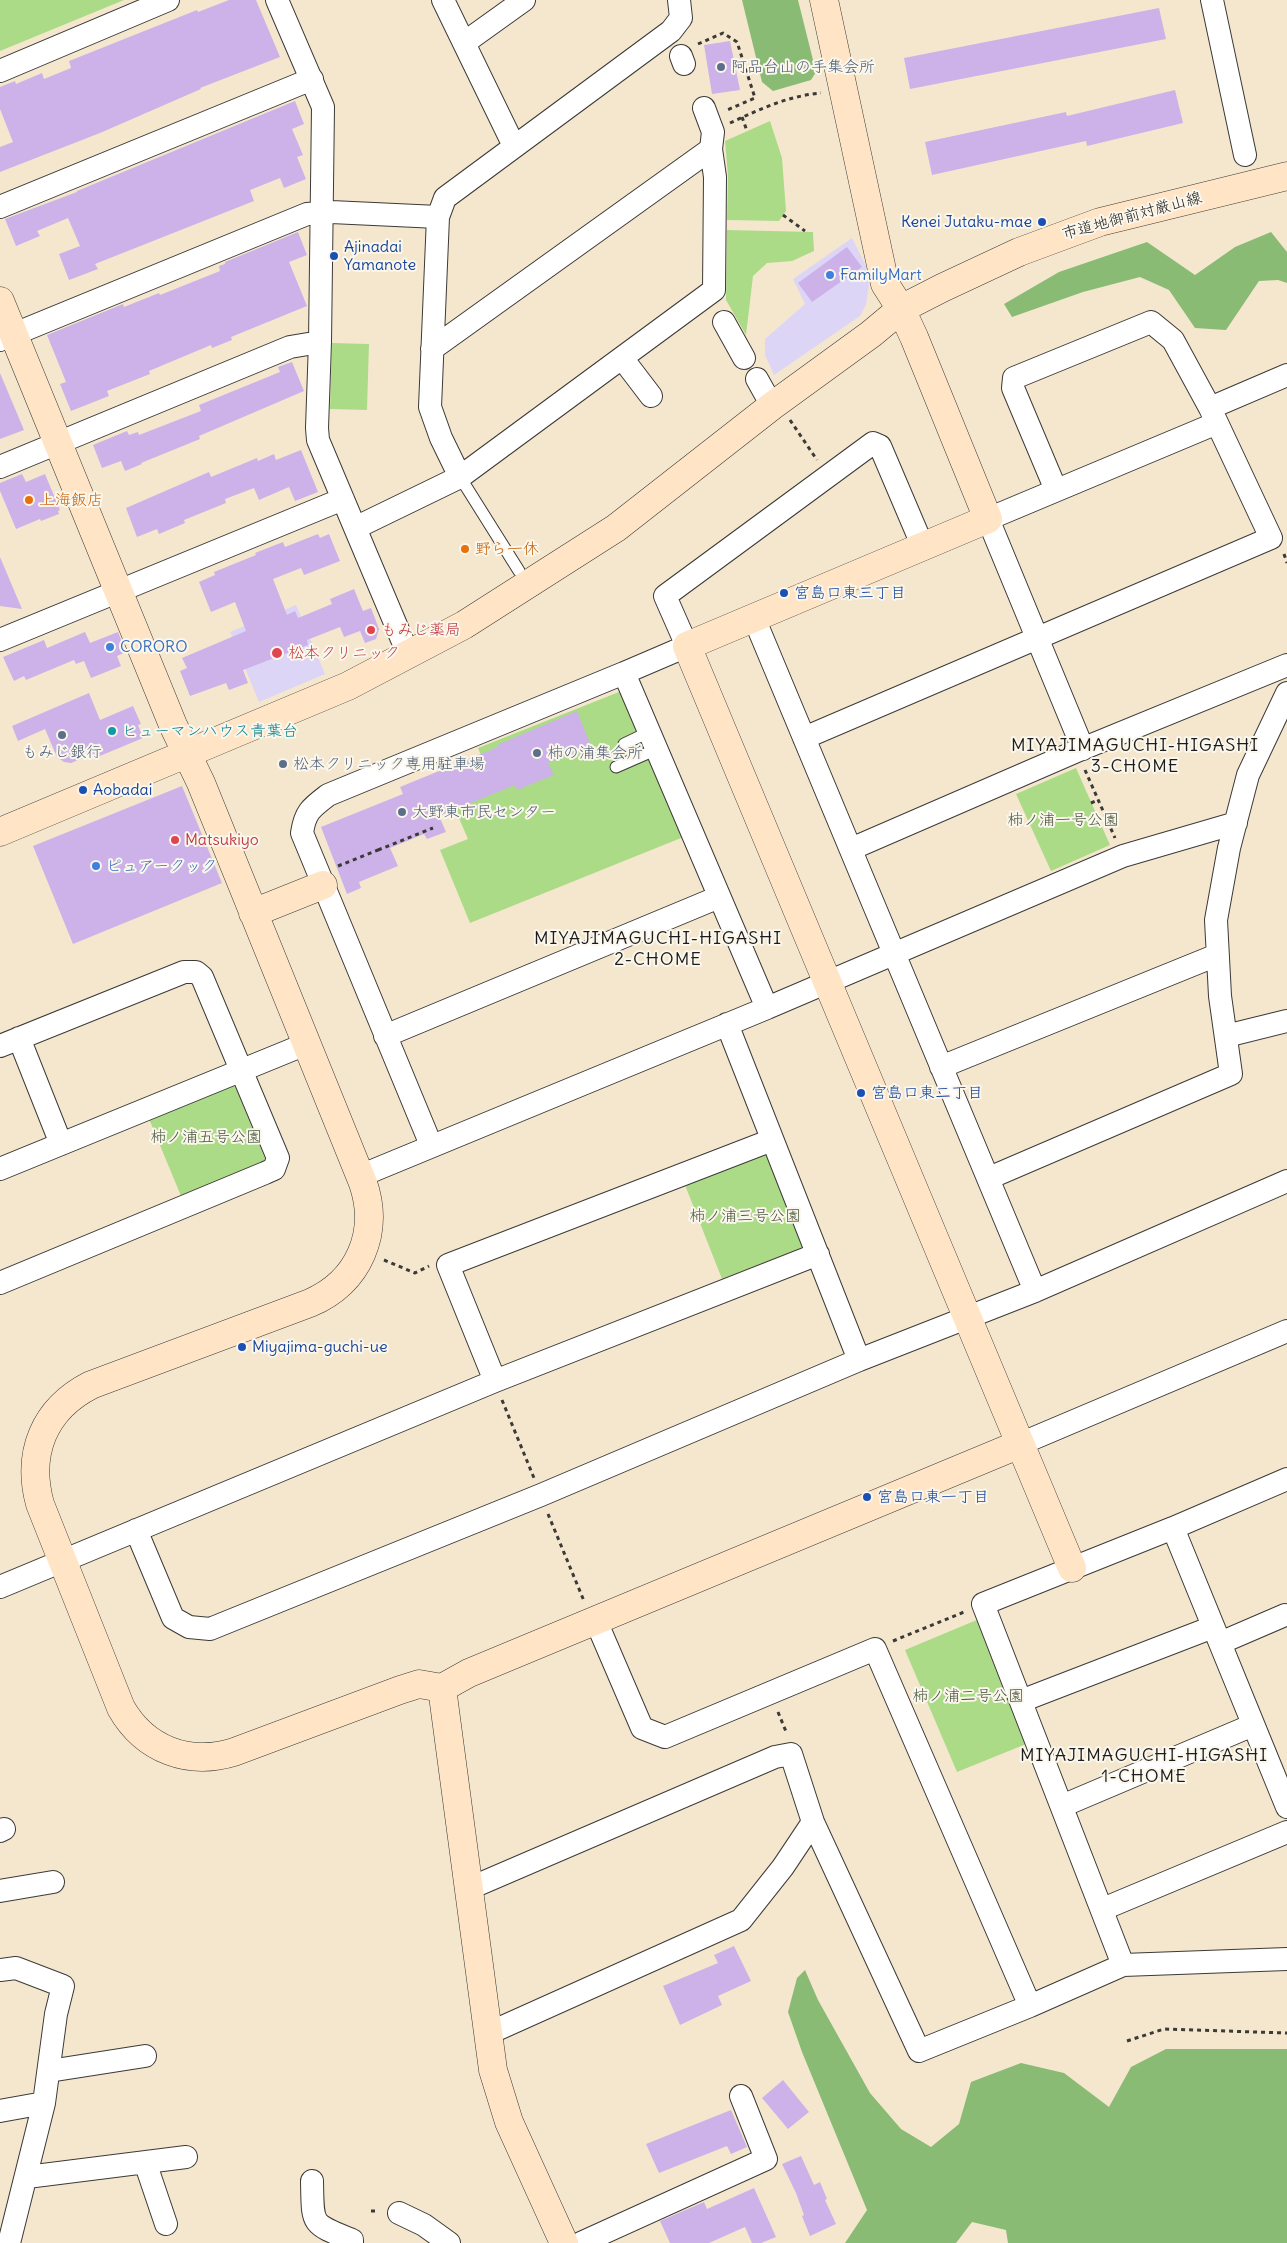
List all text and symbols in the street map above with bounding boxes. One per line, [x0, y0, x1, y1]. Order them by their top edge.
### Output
place label: 阿品台山の手集会所 [731, 57, 875, 77]
marker: 阿品台山の手集会所 [715, 61, 727, 73]
street label: 市道地御前対厳山線 [1060, 188, 1204, 244]
place label: Kenei Jutaku-mae [901, 212, 1032, 232]
marker: Kenei Jutaku-mae [1036, 216, 1048, 228]
place label: Ajinadai Yamanote [344, 237, 416, 275]
marker: Ajinadai Yamanote [328, 250, 340, 262]
place label: FamilyMart [840, 265, 922, 285]
marker: FamilyMart [824, 269, 836, 281]
place label: 上海飯店 [39, 490, 103, 510]
marker: 上海飯店 [23, 494, 35, 506]
place label: 野ら一休 [475, 539, 539, 559]
marker: 野ら一休 [459, 543, 471, 555]
place label: 宮島口東三丁目 [794, 583, 906, 603]
marker: 宮島口東三丁目 [778, 587, 790, 599]
place label: もみじ薬局 [381, 620, 461, 640]
marker: もみじ薬局 [365, 624, 377, 636]
place label: CORORO [120, 637, 188, 657]
marker: CORORO [104, 641, 116, 653]
place label: 松本クリニック [288, 643, 400, 663]
marker: 松本クリニック [270, 646, 284, 660]
place label: ヒューマンハウス青葉台 [122, 721, 298, 741]
marker: ヒューマンハウス青葉台 [106, 725, 118, 737]
marker: もみじ銀行 [56, 729, 68, 741]
district label: MIYAJIMAGUCHI-HIGASHI 3-CHOME [1008, 735, 1262, 778]
place label: もみじ銀行 [22, 742, 102, 762]
place label: 柿の浦集会所 [547, 743, 643, 763]
marker: 柿の浦集会所 [531, 747, 543, 759]
place label: 松本クリニック専用駐車場 [293, 754, 485, 774]
marker: 松本クリニック専用駐車場 [277, 758, 289, 770]
place label: Aobadai [93, 780, 152, 800]
marker: Aobadai [77, 784, 89, 796]
place label: 大野東市民センター [412, 802, 556, 822]
marker: 大野東市民センター [396, 806, 408, 818]
park label: 柿ノ浦一号公園 [1007, 810, 1119, 830]
place label: Matsukiyo [185, 830, 259, 850]
marker: Matsukiyo [169, 834, 181, 846]
place label: ピュアークック [106, 856, 217, 876]
marker: ピュアークック [90, 860, 102, 872]
district label: MIYAJIMAGUCHI-HIGASHI 2-CHOME [531, 928, 785, 971]
place label: 宮島口東二丁目 [871, 1083, 983, 1103]
marker: 宮島口東二丁目 [855, 1087, 867, 1099]
park label: 柿ノ浦五号公園 [150, 1127, 262, 1147]
park label: 柿ノ浦三号公園 [689, 1206, 801, 1226]
place label: Miyajima-guchi-ue [252, 1337, 388, 1357]
marker: Miyajima-guchi-ue [236, 1341, 248, 1353]
place label: 宮島口東一丁目 [877, 1487, 989, 1507]
marker: 宮島口東一丁目 [861, 1491, 873, 1503]
park label: 柿ノ浦二号公園 [912, 1686, 1024, 1706]
district label: MIYAJIMAGUCHI-HIGASHI 1-CHOME [1017, 1745, 1271, 1788]

